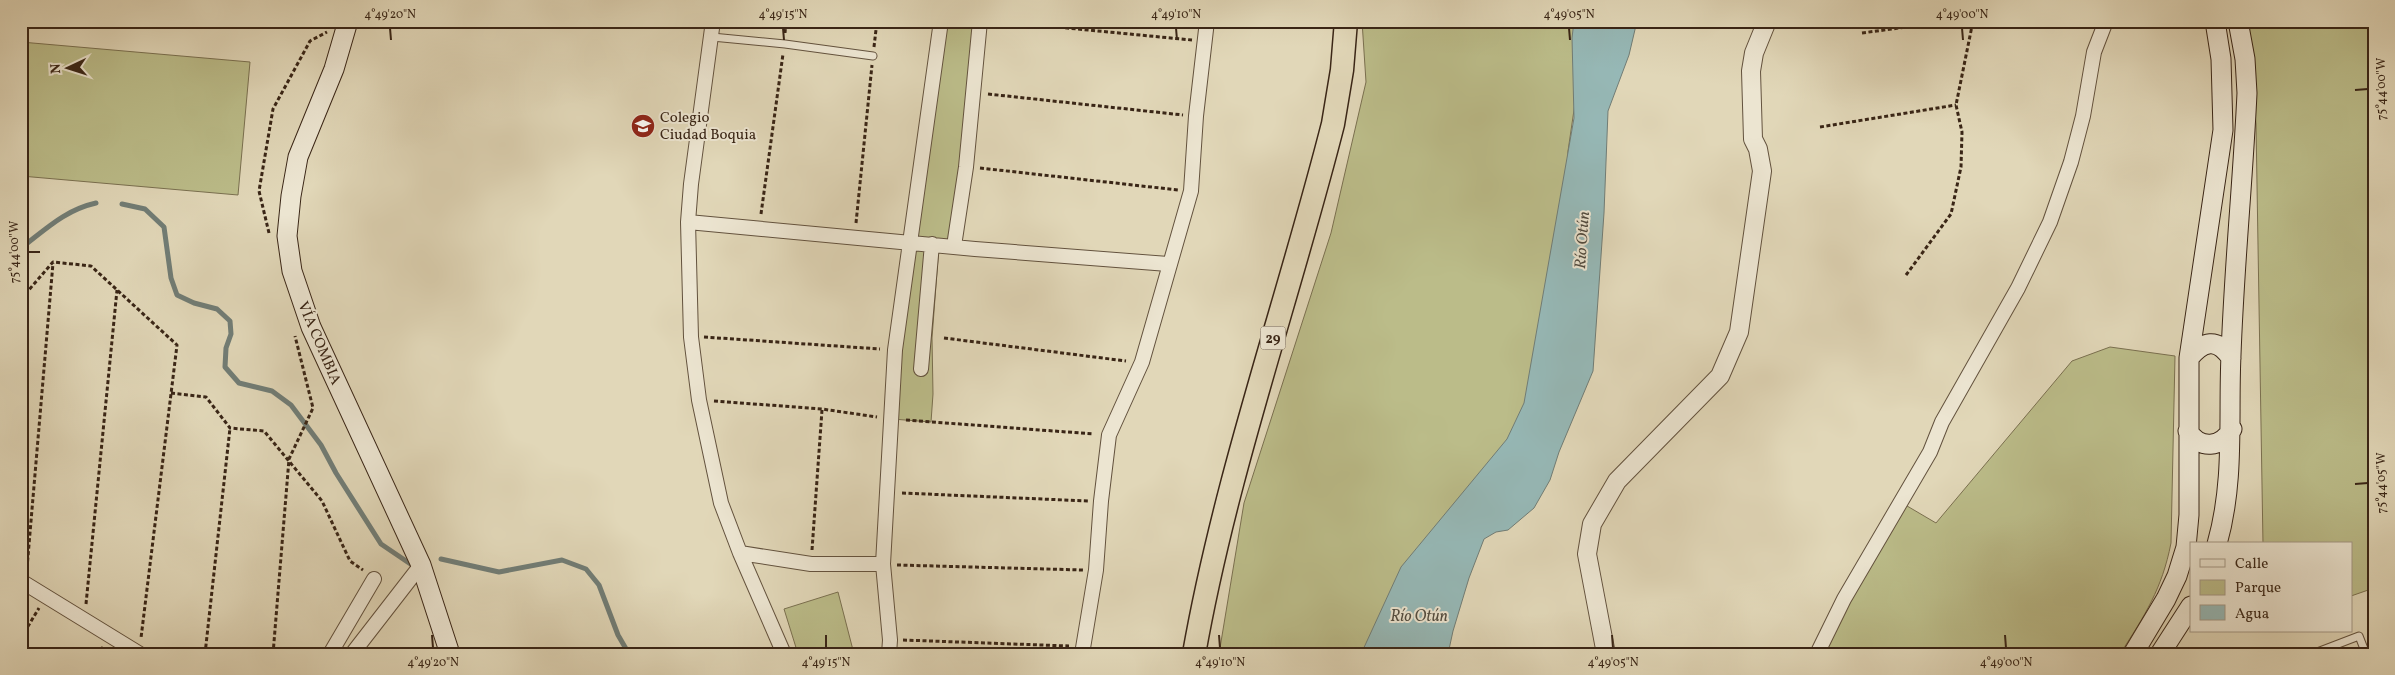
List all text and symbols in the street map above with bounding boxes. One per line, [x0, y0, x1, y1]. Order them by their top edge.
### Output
text: 4°49'20"N [364, 7, 416, 23]
text: 4°49'15"N [759, 7, 808, 23]
text: 4°49'10"N [1151, 7, 1201, 23]
text: 4°49'05"N [1543, 7, 1595, 23]
text: 4°49'00"N [1936, 7, 1988, 23]
north arrow [42, 42, 92, 92]
text: 75°44'00"W [2374, 58, 2390, 120]
text: N [47, 63, 66, 75]
place label: Colegio Ciudad Boquia [660, 108, 756, 146]
school or university icon: Colegio Ciudad Boquia [630, 113, 656, 139]
water label: Río Otún [1570, 211, 1596, 270]
text: 75°44'00"W [7, 221, 23, 283]
street label: VÍA COMBIA [292, 299, 346, 389]
road number: 29 [1260, 326, 1286, 349]
text: 75°44'05"W [2374, 453, 2390, 513]
legend [2190, 542, 2352, 632]
text: Calle [2235, 554, 2268, 575]
text: Parque [2235, 578, 2281, 599]
text: Agua [2235, 604, 2269, 625]
water label: Río Otún [1390, 606, 1448, 628]
text: 4°49'20"N [407, 655, 459, 671]
text: 4°49'15"N [802, 655, 851, 671]
text: 4°49'10"N [1195, 655, 1245, 671]
text: 4°49'05"N [1587, 655, 1639, 671]
text: 4°49'00"N [1980, 655, 2032, 671]

